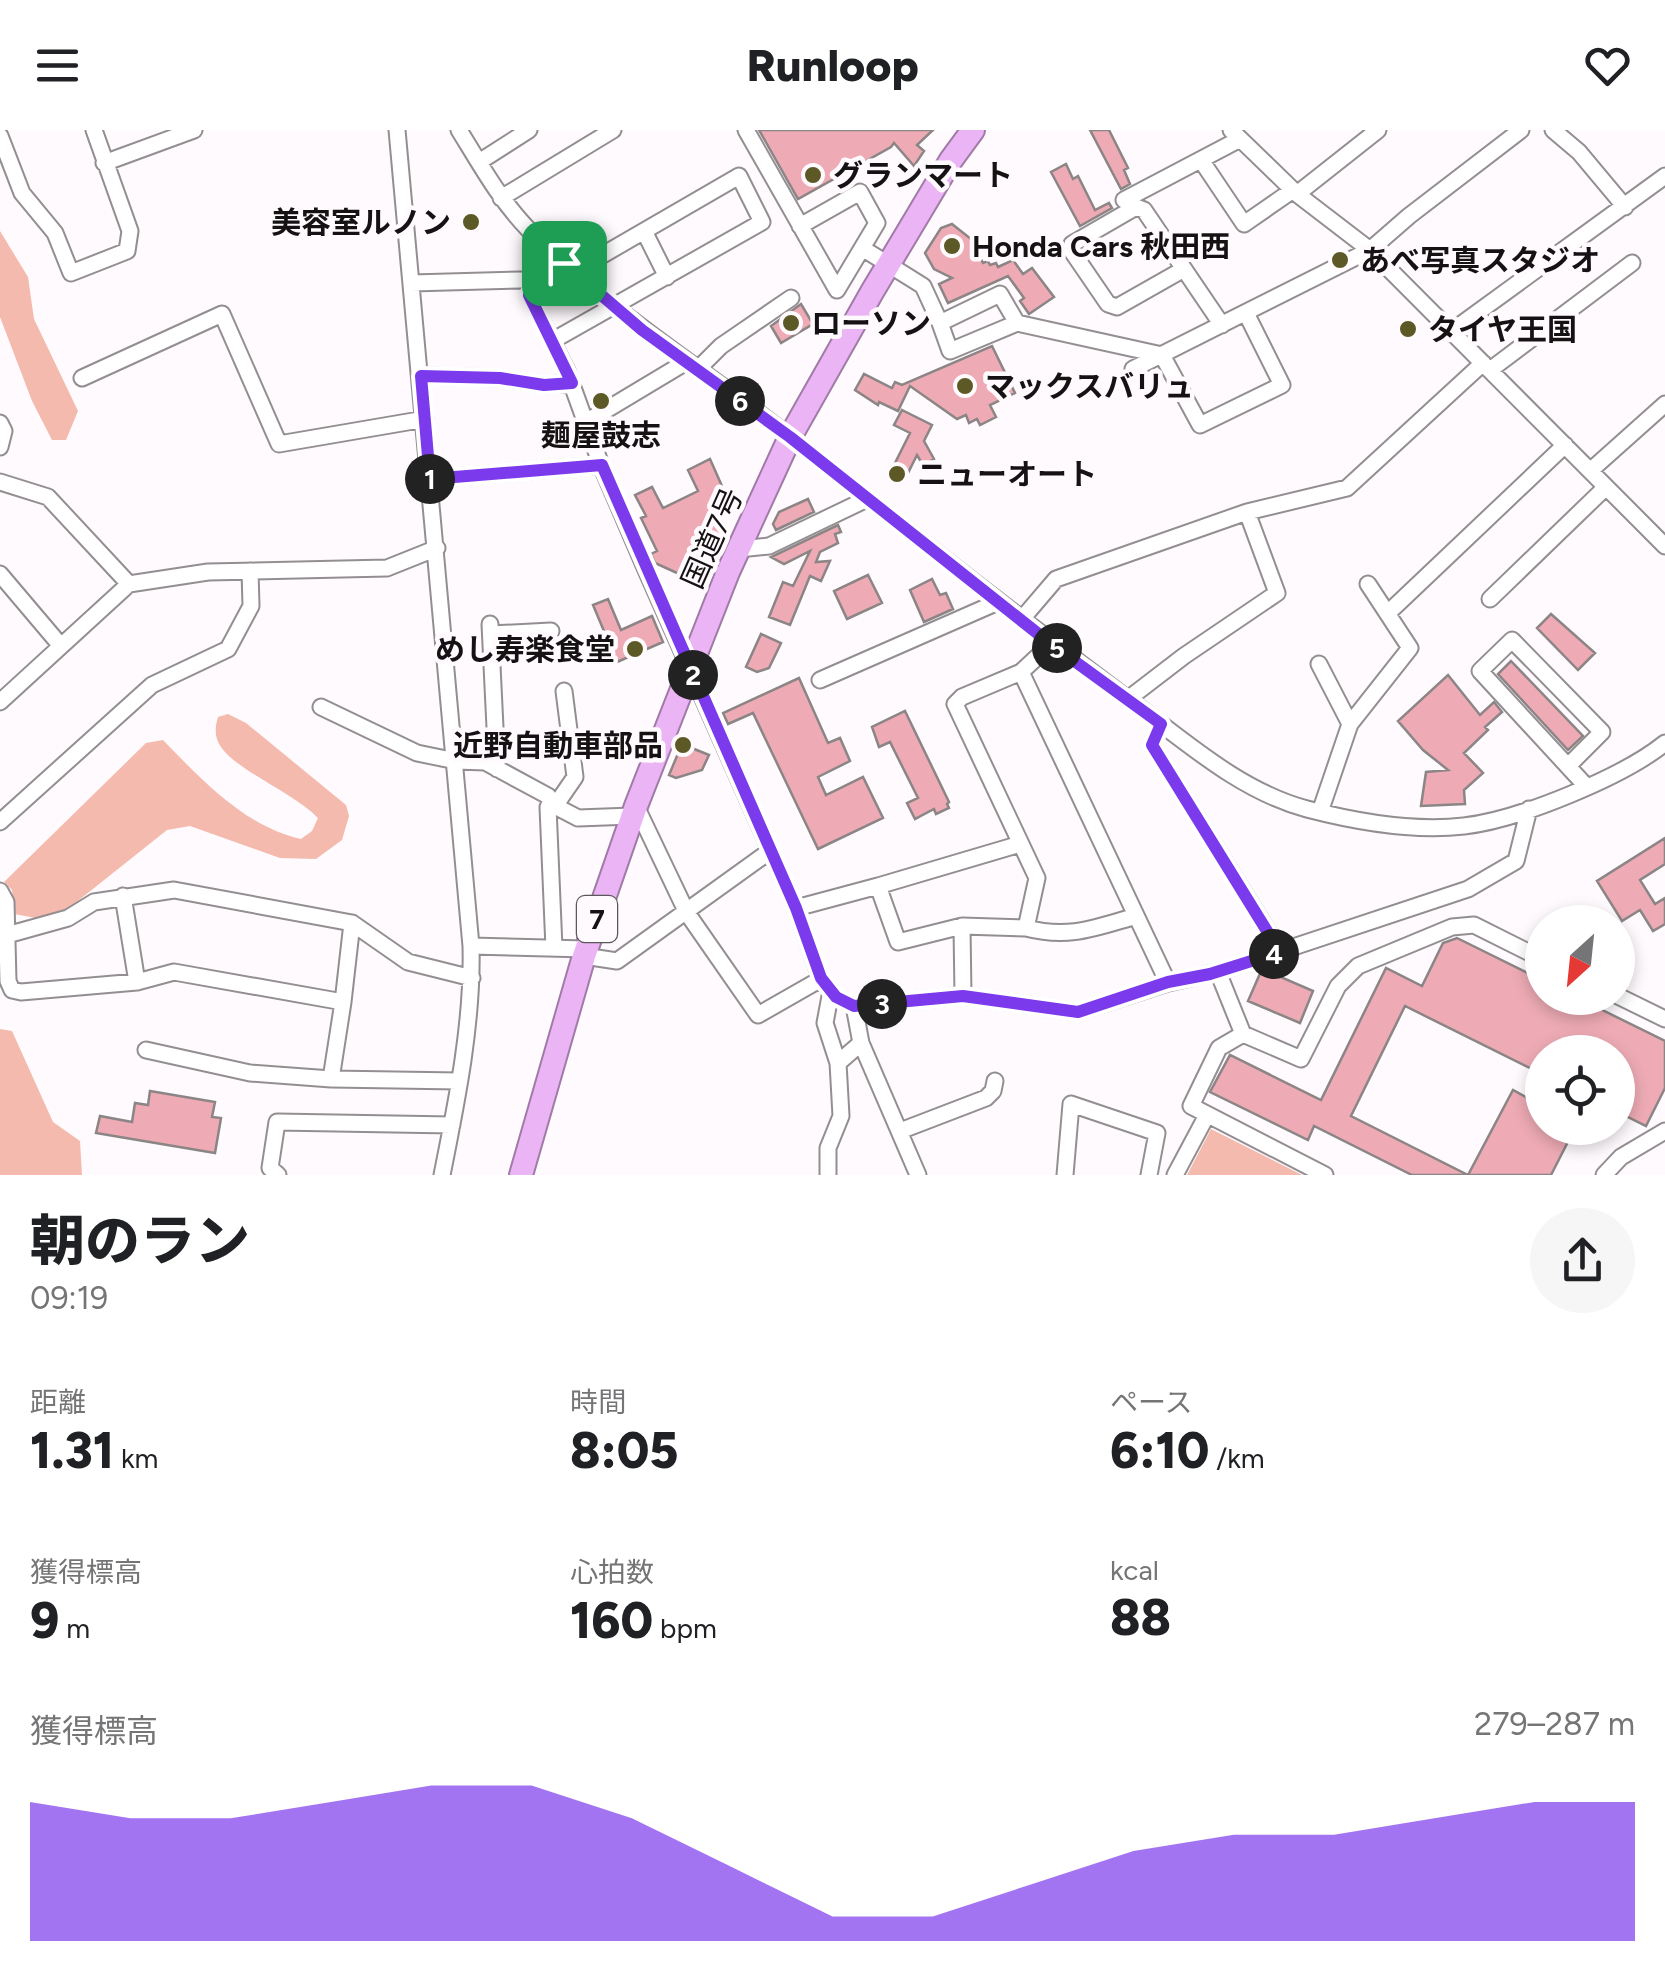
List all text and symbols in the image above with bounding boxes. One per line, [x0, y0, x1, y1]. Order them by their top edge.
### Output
icon: menu [30, 38, 85, 93]
text: Runloop [746, 38, 919, 92]
icon: heart [1580, 38, 1635, 93]
place label: グランマート [833, 157, 1013, 194]
marker: グランマート [802, 164, 824, 186]
place label: 美容室ルノン [271, 204, 451, 241]
marker: 美容室ルノン [460, 211, 482, 233]
pin [522, 221, 607, 306]
place label: Honda Cars 秋田西 [972, 228, 1230, 265]
marker: Honda Cars 秋田西 [941, 235, 963, 257]
icon: arrive [537, 236, 592, 291]
place label: あべ写真スタジオ [1360, 242, 1600, 279]
marker: あべ写真スタジオ [1329, 249, 1351, 271]
place label: ローソン [811, 305, 931, 342]
place label: タイヤ王国 [1428, 311, 1577, 348]
marker: ローソン [780, 312, 802, 334]
marker: タイヤ王国 [1397, 318, 1419, 340]
place label: マックスバリュ [985, 368, 1194, 405]
marker: マックスバリュ [954, 375, 976, 397]
pin: 6 [715, 376, 765, 426]
text: 6 [732, 384, 748, 418]
marker: 麺屋鼓志 [590, 390, 612, 412]
place label: 麺屋鼓志 [541, 417, 661, 454]
pin: 1 [405, 454, 455, 504]
place label: ニューオート [917, 456, 1097, 493]
text: 1 [424, 462, 436, 496]
marker: ニューオート [886, 463, 908, 485]
street label: 国道7号 [674, 482, 750, 594]
pin: 5 [1032, 623, 1082, 673]
place label: めし寿楽食堂 [435, 631, 615, 668]
text: 5 [1049, 631, 1065, 665]
marker: めし寿楽食堂 [624, 638, 646, 660]
pin: 2 [668, 650, 718, 700]
text: 2 [685, 658, 701, 692]
place label: 近野自動車部品 [453, 727, 663, 764]
marker: 近野自動車部品 [672, 734, 694, 756]
road number: 7 [577, 896, 617, 942]
north arrow [1525, 905, 1635, 1015]
map controls [1525, 905, 1635, 1145]
pin: 4 [1249, 929, 1299, 979]
text: 4 [1265, 937, 1283, 971]
pin: 3 [857, 979, 907, 1029]
text: 3 [874, 987, 890, 1021]
button: locate [1525, 1035, 1635, 1145]
text: 朝のラン [30, 1208, 250, 1274]
button: share [1530, 1208, 1635, 1313]
text: 09:19 [30, 1279, 108, 1317]
text: 距離 [30, 1385, 86, 1419]
text: 時間 [570, 1385, 626, 1419]
text: ペース [1110, 1385, 1193, 1419]
text: 1.31 [30, 1420, 114, 1481]
text: 8:05 [570, 1420, 679, 1481]
text: 6:10 [1110, 1420, 1209, 1481]
text: km [114, 1441, 158, 1475]
text: /km [1209, 1441, 1265, 1475]
text: kcal [1110, 1553, 1159, 1587]
text: 獲得標高 [30, 1555, 142, 1589]
text: 心拍数 [570, 1555, 654, 1589]
text: 88 [1110, 1587, 1171, 1648]
text: 9 [30, 1590, 59, 1651]
text: 160 [570, 1590, 653, 1651]
text: m [59, 1611, 90, 1645]
text: bpm [653, 1611, 717, 1645]
text: 279–287 m [1474, 1705, 1635, 1743]
text: 獲得標高 [30, 1712, 158, 1750]

